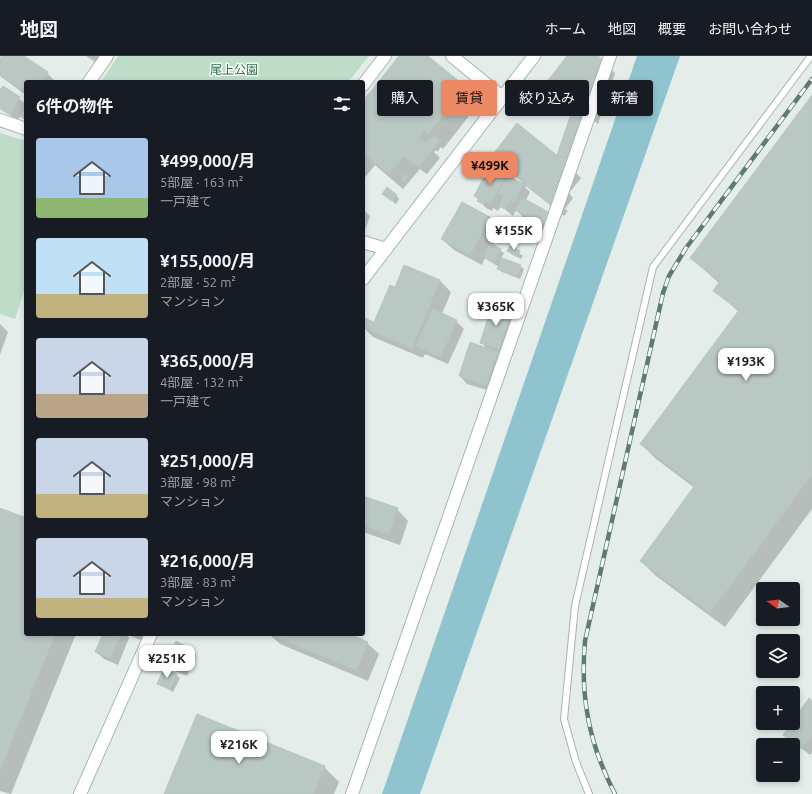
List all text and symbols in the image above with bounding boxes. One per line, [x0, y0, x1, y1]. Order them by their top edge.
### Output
text: 地図 [20, 18, 58, 40]
text: ホーム [544, 21, 586, 37]
text: 地図 [608, 21, 636, 37]
text: 概要 [658, 21, 686, 37]
text: お問い合わせ [708, 21, 792, 37]
park label: 尾上公園 [210, 63, 258, 76]
chip: 購入 [377, 80, 433, 116]
chip: 賃貸 [441, 80, 497, 116]
chip: 絞り込み [505, 80, 589, 116]
chip: 新着 [597, 80, 653, 116]
icon: filters [331, 93, 353, 115]
text: 6件の物件 [36, 96, 114, 115]
text: ¥499,000/月 [160, 151, 255, 170]
pin: ¥499K [462, 152, 518, 186]
icon: home [68, 154, 116, 202]
text: ¥499K [471, 158, 509, 172]
text: 5部屋 · 163 m² [160, 175, 243, 189]
text: 一戸建て [160, 194, 212, 208]
pin: ¥155K [486, 217, 542, 251]
text: ¥155K [495, 223, 533, 237]
text: ¥155,000/月 [160, 251, 255, 270]
icon: home [68, 254, 116, 302]
text: 2部屋 · 52 m² [160, 275, 236, 289]
pin: ¥365K [468, 293, 524, 327]
text: マンション [160, 294, 225, 308]
text: ¥365K [477, 299, 515, 313]
pin: ¥193K [718, 348, 774, 382]
text: ¥365,000/月 [160, 351, 255, 370]
icon: home [68, 354, 116, 402]
text: ¥193K [727, 354, 765, 368]
text: 4部屋 · 132 m² [160, 375, 243, 389]
text: 一戸建て [160, 394, 212, 408]
text: ¥251,000/月 [160, 451, 255, 470]
icon: home [68, 454, 116, 502]
text: 3部屋 · 98 m² [160, 475, 236, 489]
text: マンション [160, 494, 225, 508]
text: ¥216,000/月 [160, 551, 255, 570]
icon: home [68, 554, 116, 602]
text: 3部屋 · 83 m² [160, 575, 236, 589]
north arrow [756, 582, 800, 626]
map controls [756, 582, 800, 782]
text: マンション [160, 594, 225, 608]
button: layers [756, 634, 800, 678]
pin: ¥251K [139, 645, 195, 679]
text: ¥251K [148, 651, 186, 665]
button: + [756, 686, 800, 730]
pin: ¥216K [211, 731, 267, 765]
text: ¥216K [220, 737, 258, 751]
button: − [756, 738, 800, 782]

